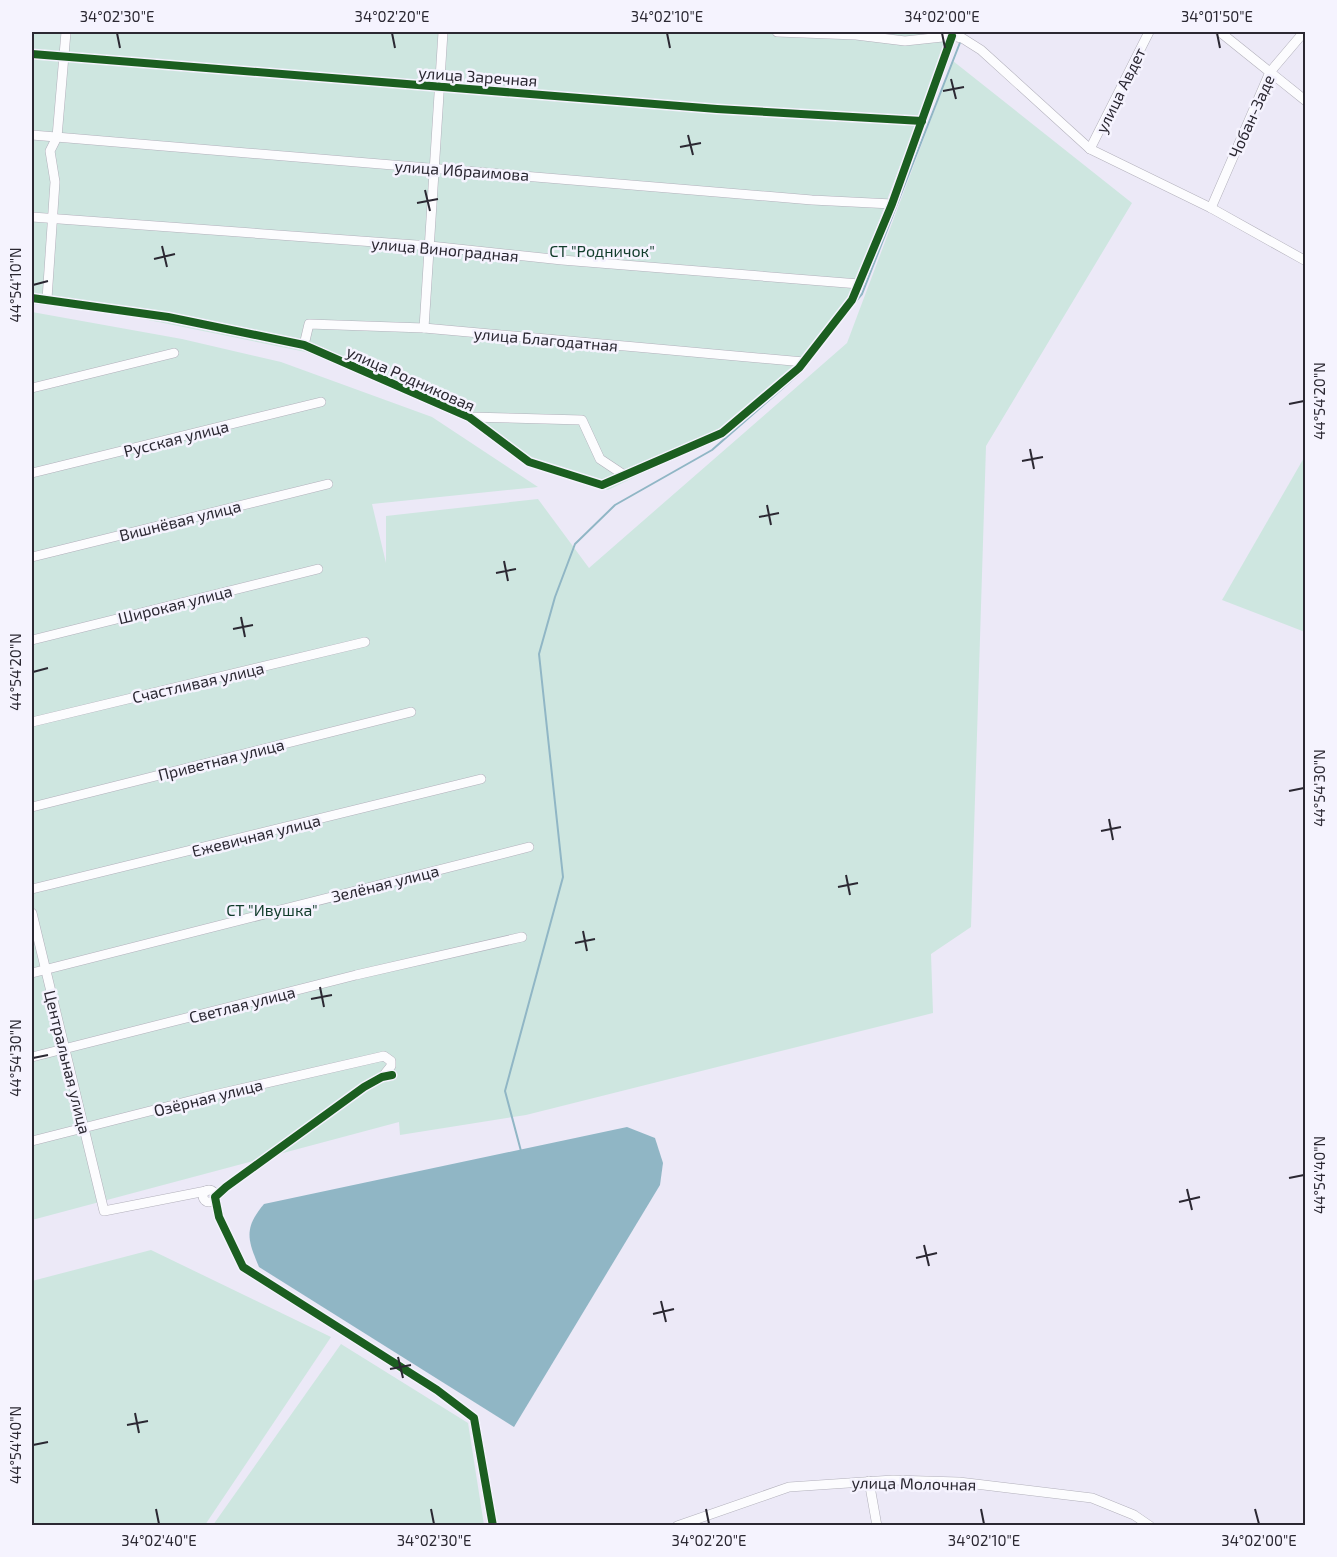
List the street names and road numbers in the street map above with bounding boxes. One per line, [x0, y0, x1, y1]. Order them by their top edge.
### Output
street label: улица Авдет [1091, 44, 1150, 136]
street label: улица Заречная [418, 62, 538, 91]
street label: Чобан-Заде [1224, 71, 1278, 161]
street label: улица Ибраимова [394, 156, 530, 185]
street label: улица Виноградная [370, 233, 519, 266]
street label: улица Благодатная [473, 323, 619, 356]
street label: улица Родниковая [343, 341, 478, 416]
street label: Русская улица [121, 416, 231, 461]
street label: Вишнёвая улица [117, 496, 243, 545]
street label: Широкая улица [116, 581, 234, 628]
street label: Счастливая улица [130, 658, 266, 707]
street label: Приветная улица [156, 734, 286, 785]
street label: Ежевичная улица [190, 810, 323, 861]
street label: Зелёная улица [329, 860, 441, 907]
street label: Светлая улица [187, 982, 297, 1027]
street label: Центральная улица [40, 988, 95, 1136]
street label: Озёрная улица [152, 1074, 265, 1121]
street label: улица Молочная [851, 1472, 977, 1495]

